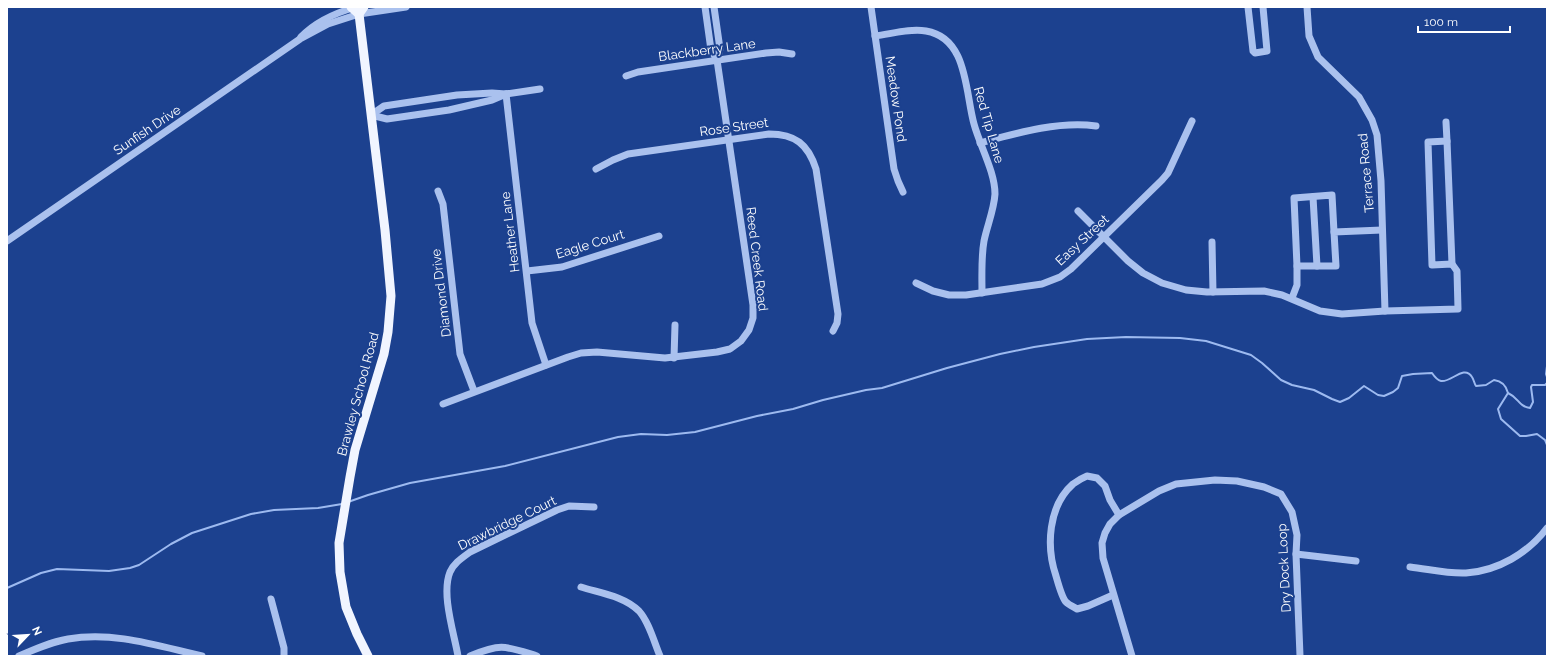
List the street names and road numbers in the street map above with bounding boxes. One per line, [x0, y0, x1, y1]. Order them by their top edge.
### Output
street label: Blackberry Lane [657, 36, 757, 64]
street label: Meadow Pond [883, 55, 909, 143]
street label: Red Tip Lane [971, 85, 1007, 165]
street label: Sunfish Drive [111, 102, 184, 158]
street label: Rose Street [699, 115, 770, 139]
street label: Terrace Road [1355, 133, 1377, 213]
street label: Heather Lane [498, 190, 522, 273]
street label: Reed Creek Road [743, 206, 771, 312]
street label: Easy Street [1052, 211, 1112, 268]
street label: Eagle Court [554, 226, 627, 262]
street label: Diamond Drive [428, 248, 454, 338]
street label: Brawley School Road [334, 331, 382, 457]
street label: Drawbridge Court [456, 493, 559, 553]
street label: Dry Dock Loop [1274, 523, 1294, 613]

